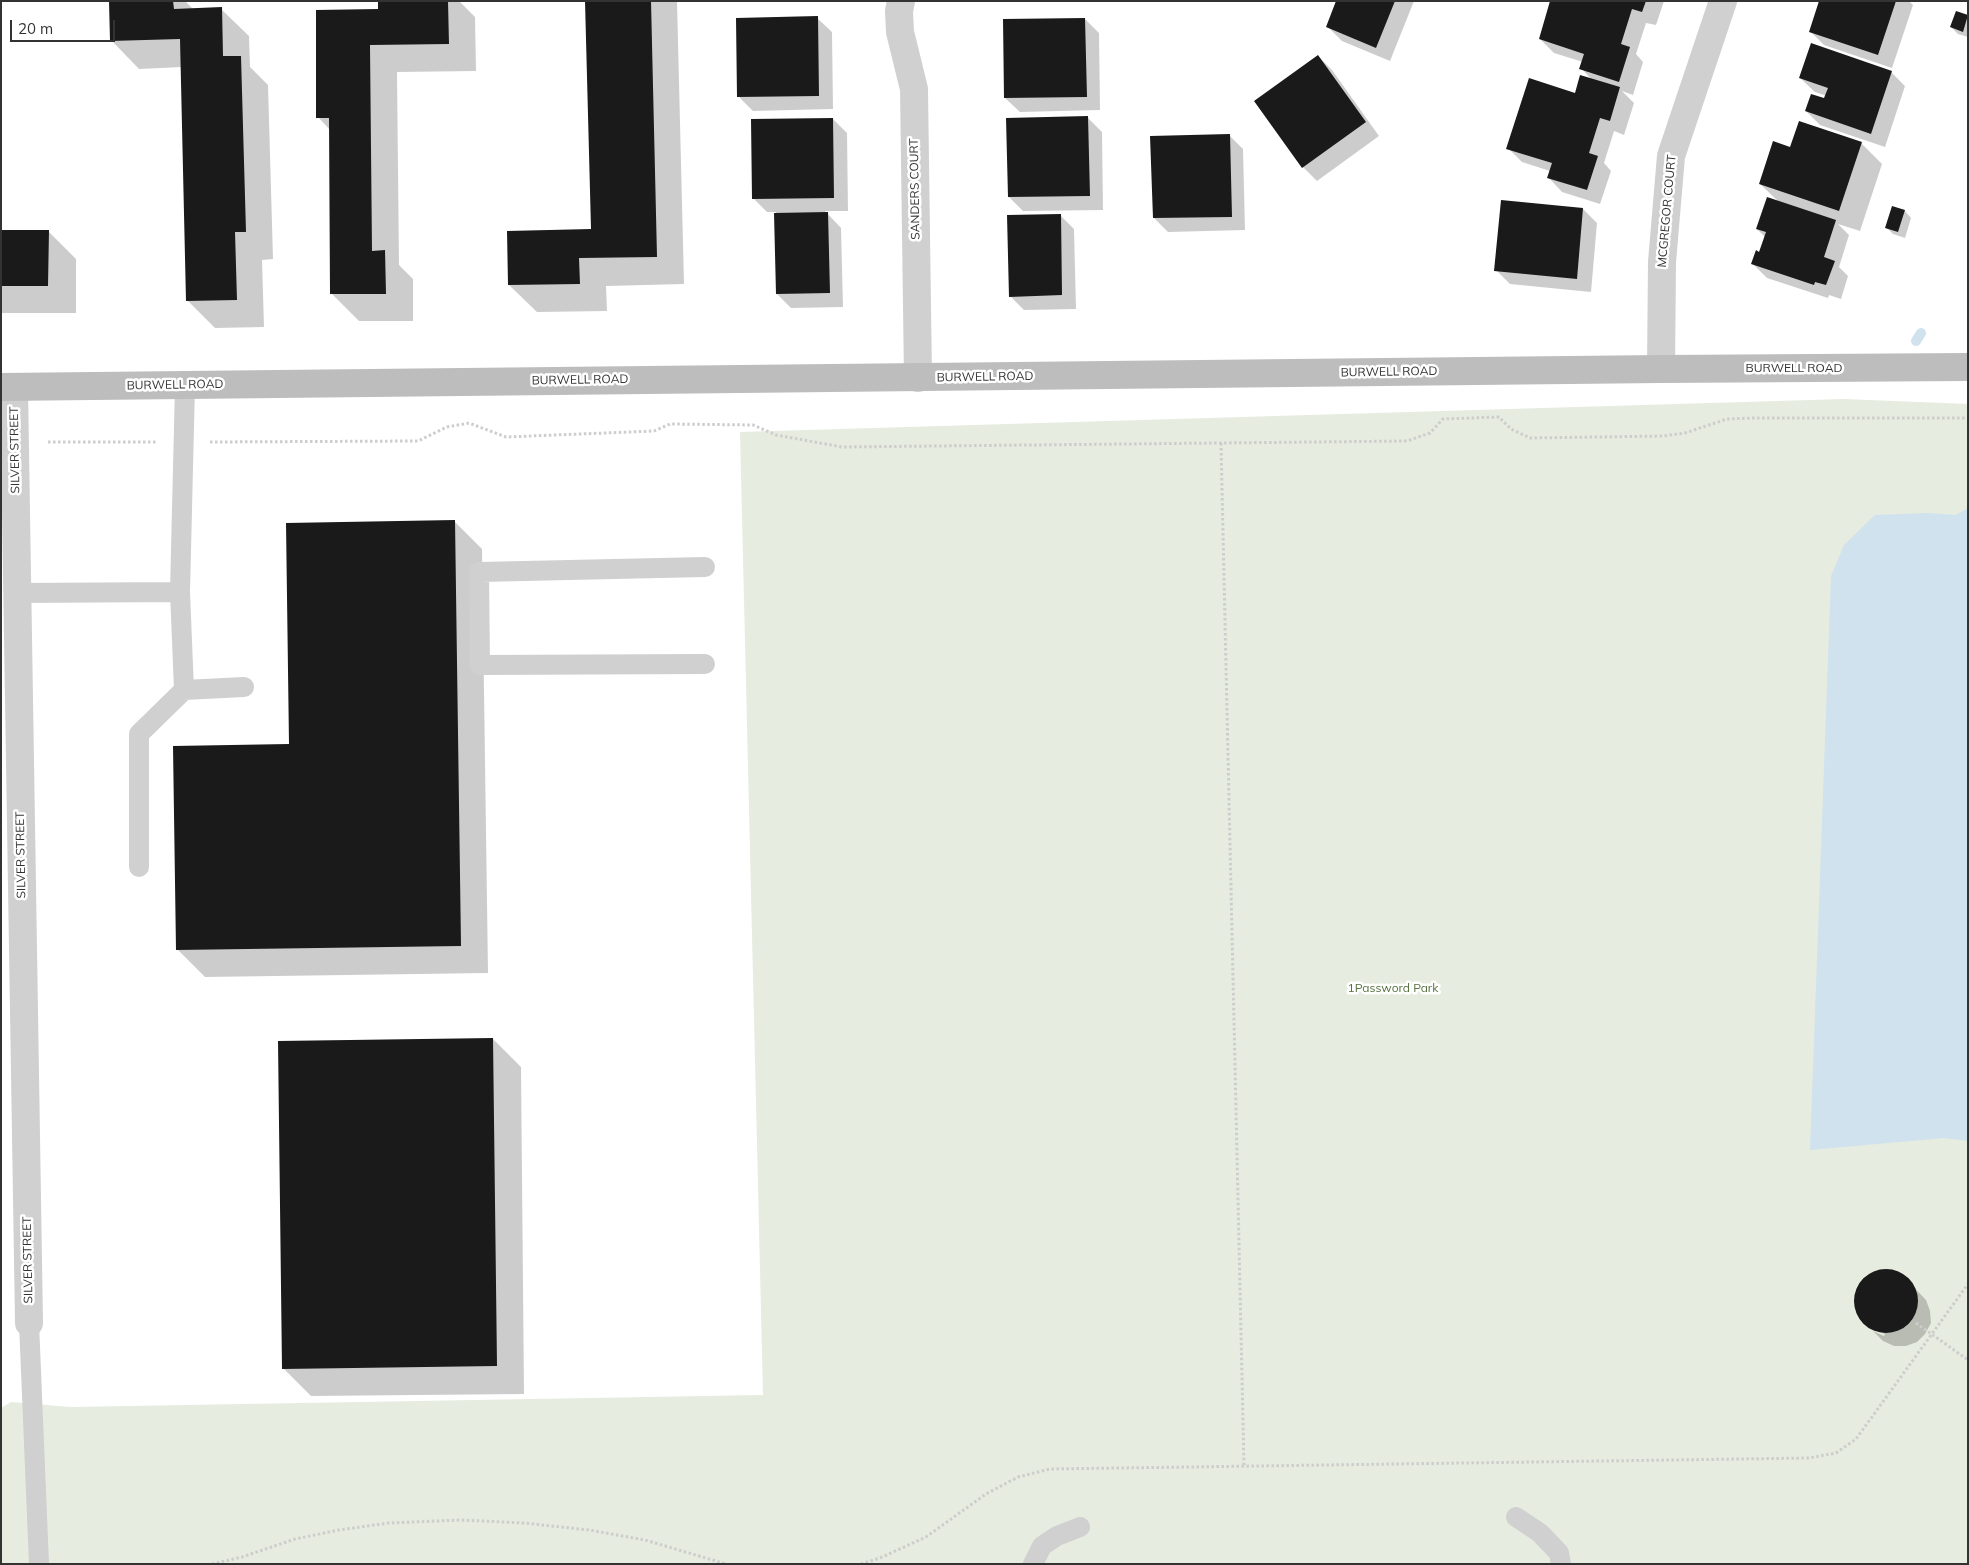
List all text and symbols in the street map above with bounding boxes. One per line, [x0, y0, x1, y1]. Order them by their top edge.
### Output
scale bar [12, 10, 118, 42]
text: 20 m [18, 19, 53, 38]
street label: SANDERS COURT [907, 138, 923, 240]
street label: MCGREGOR COURT [1655, 154, 1679, 268]
street label: BURWELL ROAD [1746, 361, 1842, 375]
street label: BURWELL ROAD [1340, 364, 1438, 380]
street label: BURWELL ROAD [936, 369, 1034, 385]
street label: BURWELL ROAD [531, 372, 629, 388]
street label: BURWELL ROAD [126, 377, 224, 393]
street label: SILVER STREET [7, 406, 23, 494]
street label: SILVER STREET [13, 811, 29, 899]
park label: 1Password Park [1348, 981, 1438, 995]
street label: SILVER STREET [20, 1216, 36, 1304]

